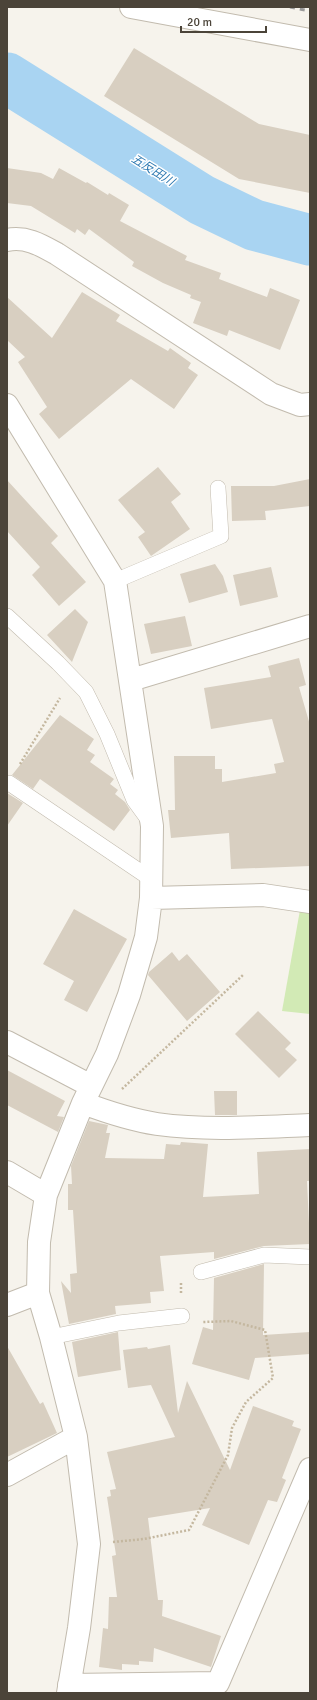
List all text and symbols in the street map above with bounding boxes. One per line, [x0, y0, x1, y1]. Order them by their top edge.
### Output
scale bar [181, 8, 266, 34]
text: 20 m [187, 15, 212, 30]
water label: 五反田川 [128, 151, 179, 191]

